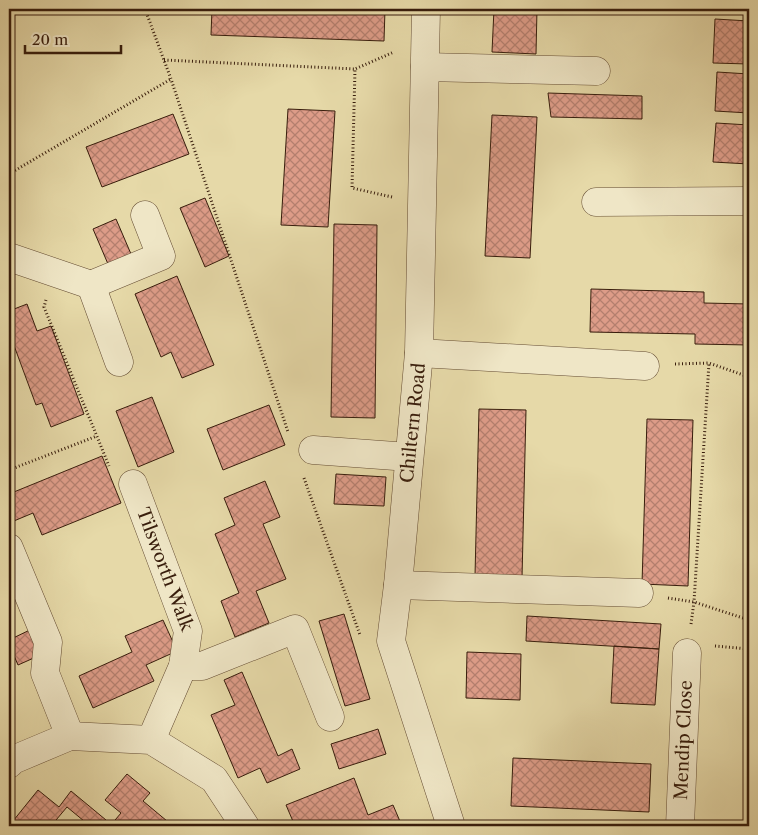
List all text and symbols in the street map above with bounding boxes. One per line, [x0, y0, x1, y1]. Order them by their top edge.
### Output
scale bar [25, 22, 121, 54]
text: 20 m [32, 30, 68, 49]
street label: Chiltern Road [396, 362, 430, 484]
street label: Tilsworth Walk [132, 504, 199, 635]
street label: Mendip Close [670, 680, 697, 800]

